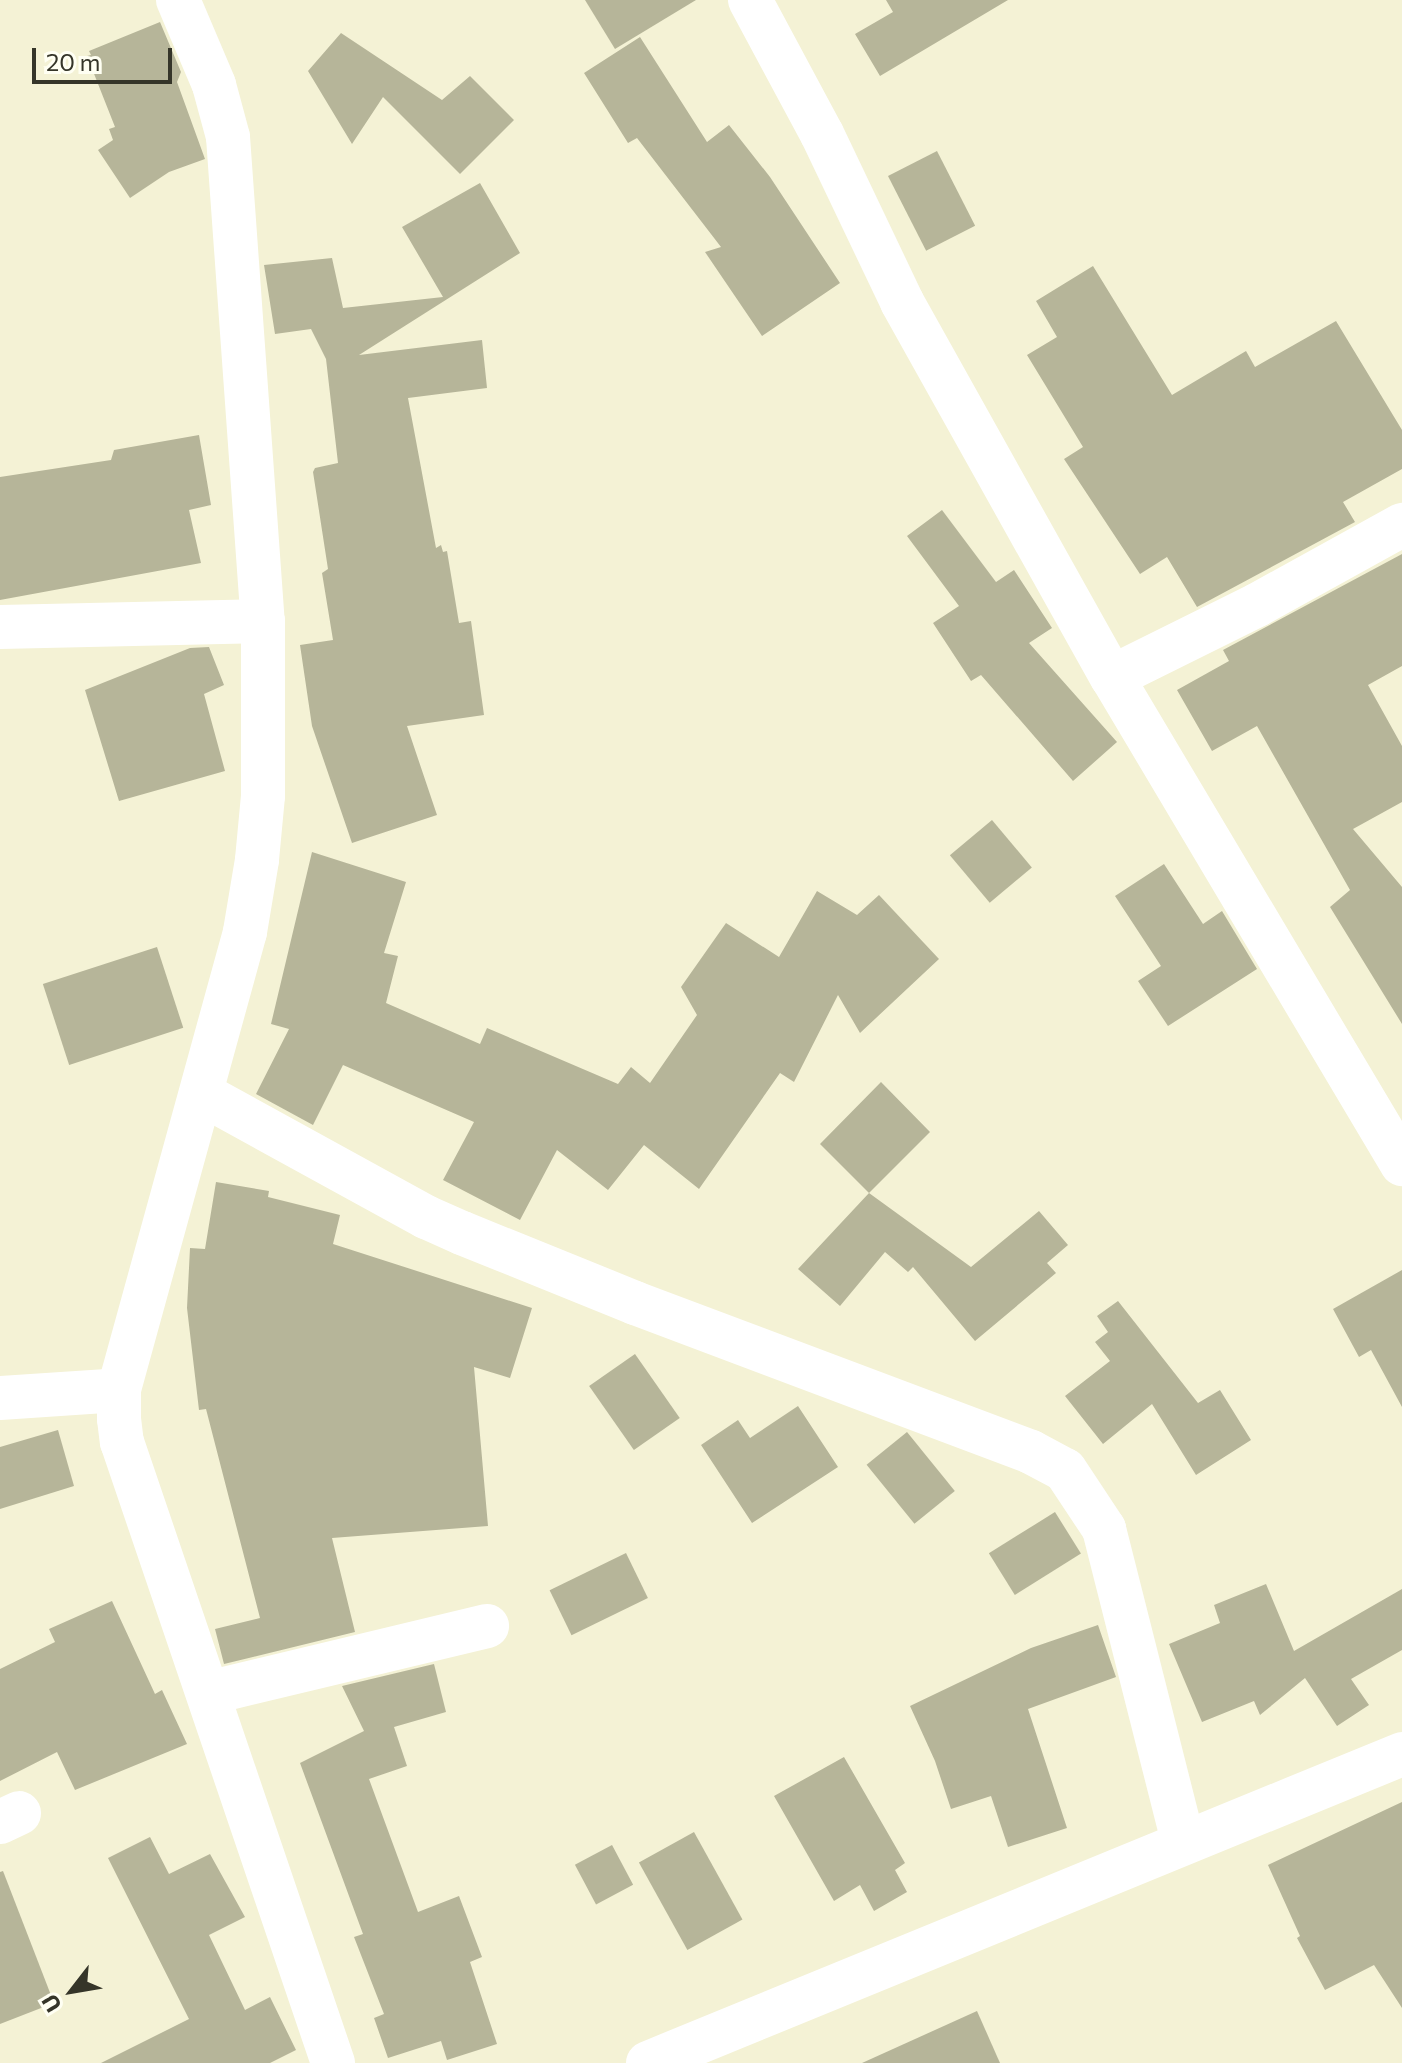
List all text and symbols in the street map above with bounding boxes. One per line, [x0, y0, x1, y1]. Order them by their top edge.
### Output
scale bar [36, 32, 176, 82]
text: 20 m [46, 47, 100, 76]
north arrow [32, 1951, 112, 2031]
text: U [35, 1990, 67, 2017]

